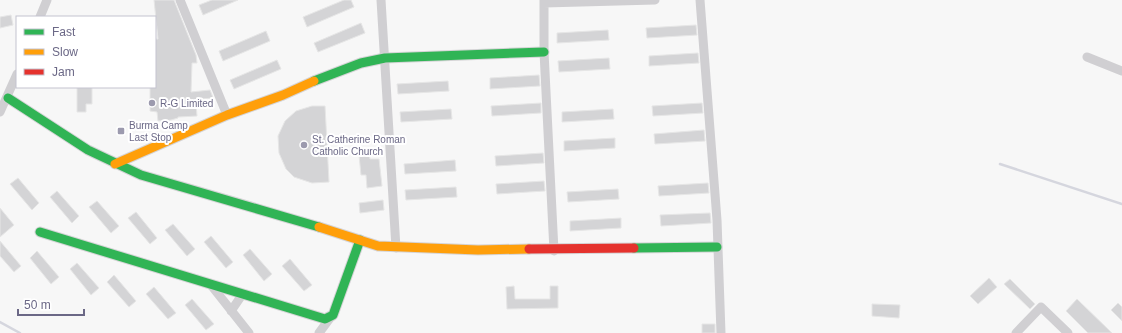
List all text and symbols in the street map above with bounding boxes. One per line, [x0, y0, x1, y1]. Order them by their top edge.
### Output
legend [16, 16, 156, 88]
text: Fast [52, 25, 76, 39]
text: Slow [52, 45, 78, 59]
text: Jam [52, 65, 75, 79]
marker: R-G Limited [147, 98, 157, 108]
place label: R-G Limited [160, 98, 213, 109]
place label: Burma Camp Last Stop [129, 120, 188, 143]
marker: Burma Camp Last Stop [116, 126, 126, 136]
place label: St. Catherine Roman Catholic Church [312, 134, 405, 157]
marker: St. Catherine Roman Catholic Church [299, 140, 309, 150]
scale bar [18, 291, 84, 317]
text: 50 m [24, 298, 51, 312]

